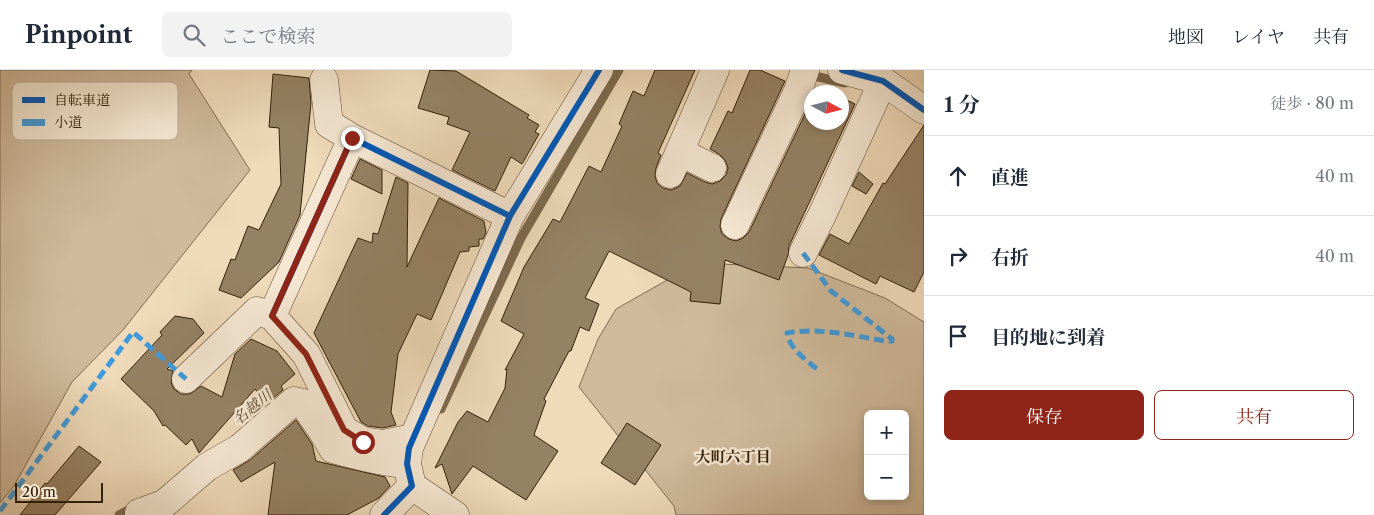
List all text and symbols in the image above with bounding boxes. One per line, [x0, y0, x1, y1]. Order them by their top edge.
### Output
search box [162, 12, 512, 57]
text: Pinpoint [25, 20, 132, 49]
icon: search [180, 21, 208, 49]
text: ここで検索 [220, 25, 315, 48]
text: 地図 [1168, 26, 1204, 48]
text: レイヤ [1232, 26, 1285, 48]
text: 共有 [1313, 26, 1349, 48]
legend [12, 82, 178, 140]
north arrow [804, 85, 849, 130]
text: 自転車道 [54, 91, 110, 109]
text: 1 分 [944, 92, 980, 117]
text: 徒歩 · 80 m [1270, 93, 1354, 113]
text: 小道 [54, 113, 82, 131]
route end [341, 127, 364, 150]
icon: ahead [944, 162, 972, 190]
text: 直進 [991, 166, 1029, 189]
text: 40 m [1315, 166, 1354, 186]
icon: right [944, 242, 972, 270]
text: 右折 [991, 246, 1029, 269]
text: 40 m [1315, 246, 1354, 266]
icon: arrive [944, 322, 972, 350]
text: 目的地に到着 [991, 326, 1105, 349]
water label: 名越川 [229, 384, 277, 429]
button: 保存 [944, 390, 1144, 440]
button: 共有 [1154, 390, 1354, 440]
map controls [864, 410, 909, 500]
button: + [864, 410, 909, 455]
route start [352, 431, 375, 454]
district label: 大町六丁目 [695, 447, 771, 466]
button: − [864, 455, 909, 500]
scale bar [15, 480, 102, 503]
text: 20 m [22, 483, 56, 501]

